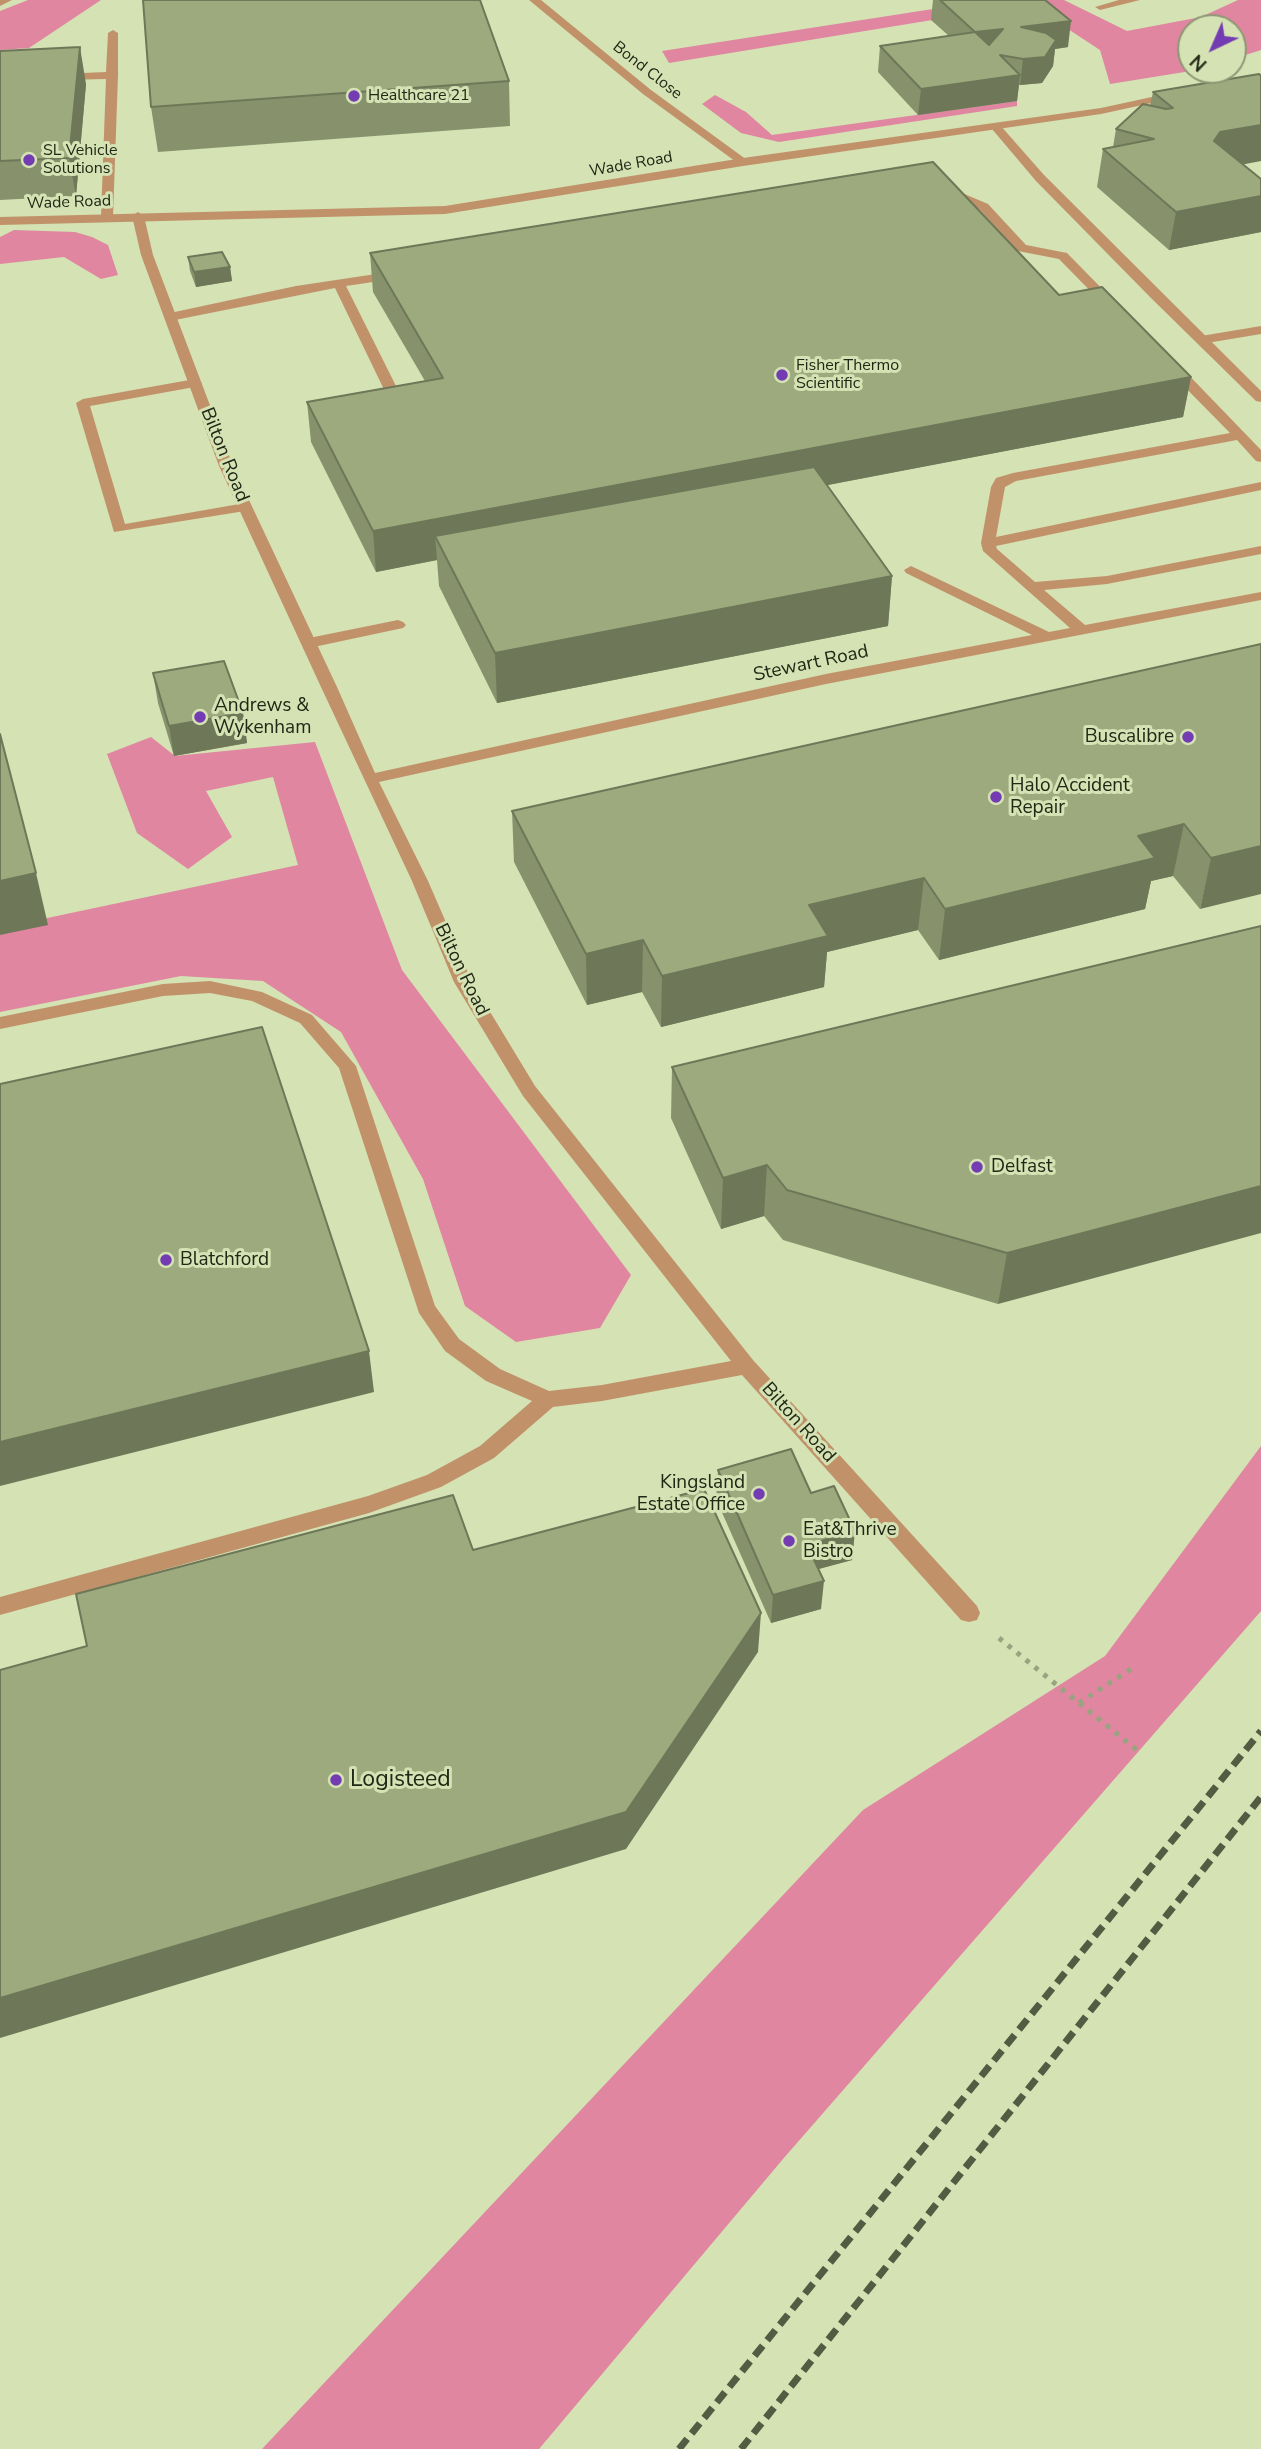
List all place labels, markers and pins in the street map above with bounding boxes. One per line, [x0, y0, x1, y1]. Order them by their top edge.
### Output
place label: Healthcare 21 [368, 86, 470, 106]
marker: Healthcare 21 [346, 88, 362, 104]
place label: SL Vehicle Solutions [43, 141, 118, 179]
marker: SL Vehicle Solutions [21, 152, 37, 168]
place label: Fisher Thermo Scientific [796, 356, 899, 394]
marker: Fisher Thermo Scientific [774, 367, 790, 383]
place label: Andrews & Wykenham [214, 695, 311, 739]
marker: Andrews & Wykenham [192, 709, 208, 725]
place label: Buscalibre [1085, 726, 1174, 748]
marker: Buscalibre [1180, 729, 1196, 745]
place label: Halo Accident Repair [1010, 775, 1130, 819]
marker: Halo Accident Repair [988, 789, 1004, 805]
place label: Delfast [991, 1156, 1053, 1178]
marker: Delfast [969, 1159, 985, 1175]
place label: Blatchford [180, 1249, 269, 1271]
marker: Blatchford [158, 1252, 174, 1268]
place label: Kingsland Estate Office [637, 1472, 745, 1516]
marker: Kingsland Estate Office [751, 1486, 767, 1502]
place label: Eat&Thrive Bistro [803, 1519, 896, 1563]
marker: Eat&Thrive Bistro [781, 1533, 797, 1549]
place label: Logisteed [350, 1766, 451, 1794]
marker: Logisteed [328, 1772, 344, 1788]

